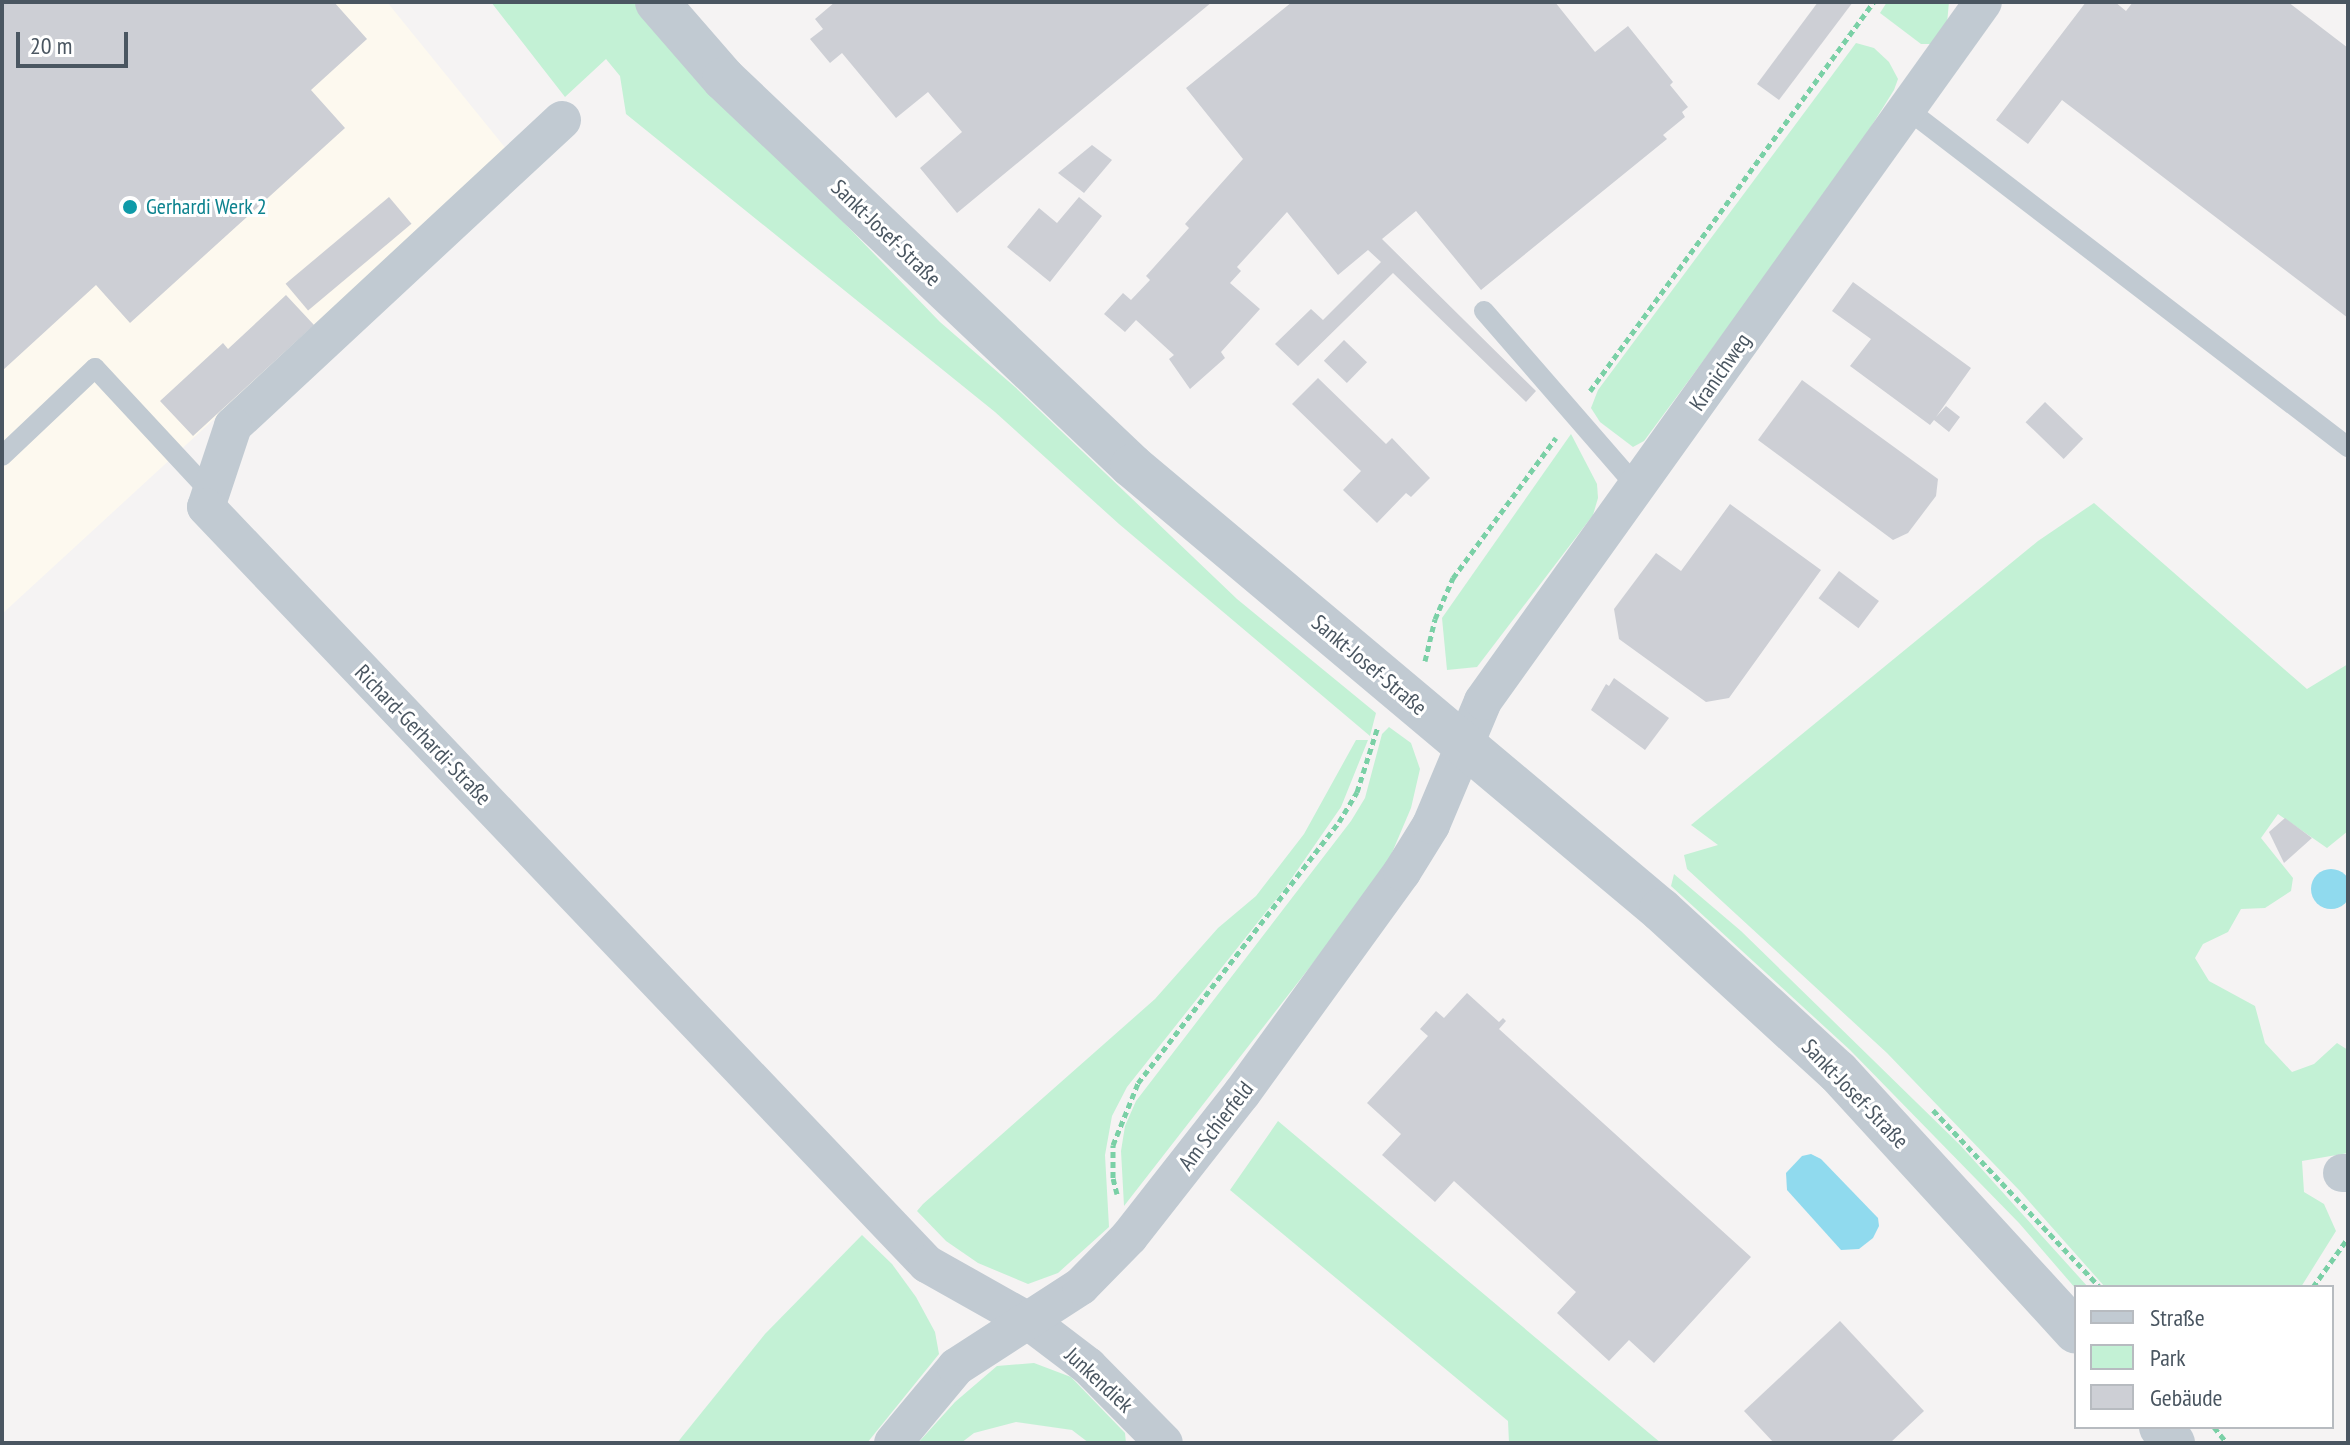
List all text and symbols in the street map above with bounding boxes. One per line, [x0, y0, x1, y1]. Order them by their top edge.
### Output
scale bar [20, 16, 132, 66]
text: 20 m [30, 30, 72, 61]
street label: Sankt-Josef-Straße [826, 174, 946, 292]
place label: Gerhardi Werk 2 [146, 194, 268, 220]
marker: Gerhardi Werk 2 [121, 198, 139, 216]
street label: Kranichweg [1684, 328, 1756, 416]
street label: Sankt-Josef-Straße [1306, 609, 1432, 721]
street label: Richard-Gerhardi-Straße [349, 659, 497, 811]
street label: Sankt-Josef-Straße [1796, 1034, 1914, 1154]
street label: Am Schierfeld [1173, 1076, 1259, 1176]
legend [2074, 1285, 2334, 1429]
text: Straße [2150, 1302, 2205, 1333]
street label: Junkendiek [1059, 1342, 1139, 1418]
text: Park [2150, 1342, 2186, 1373]
text: Gebäude [2150, 1382, 2222, 1413]

